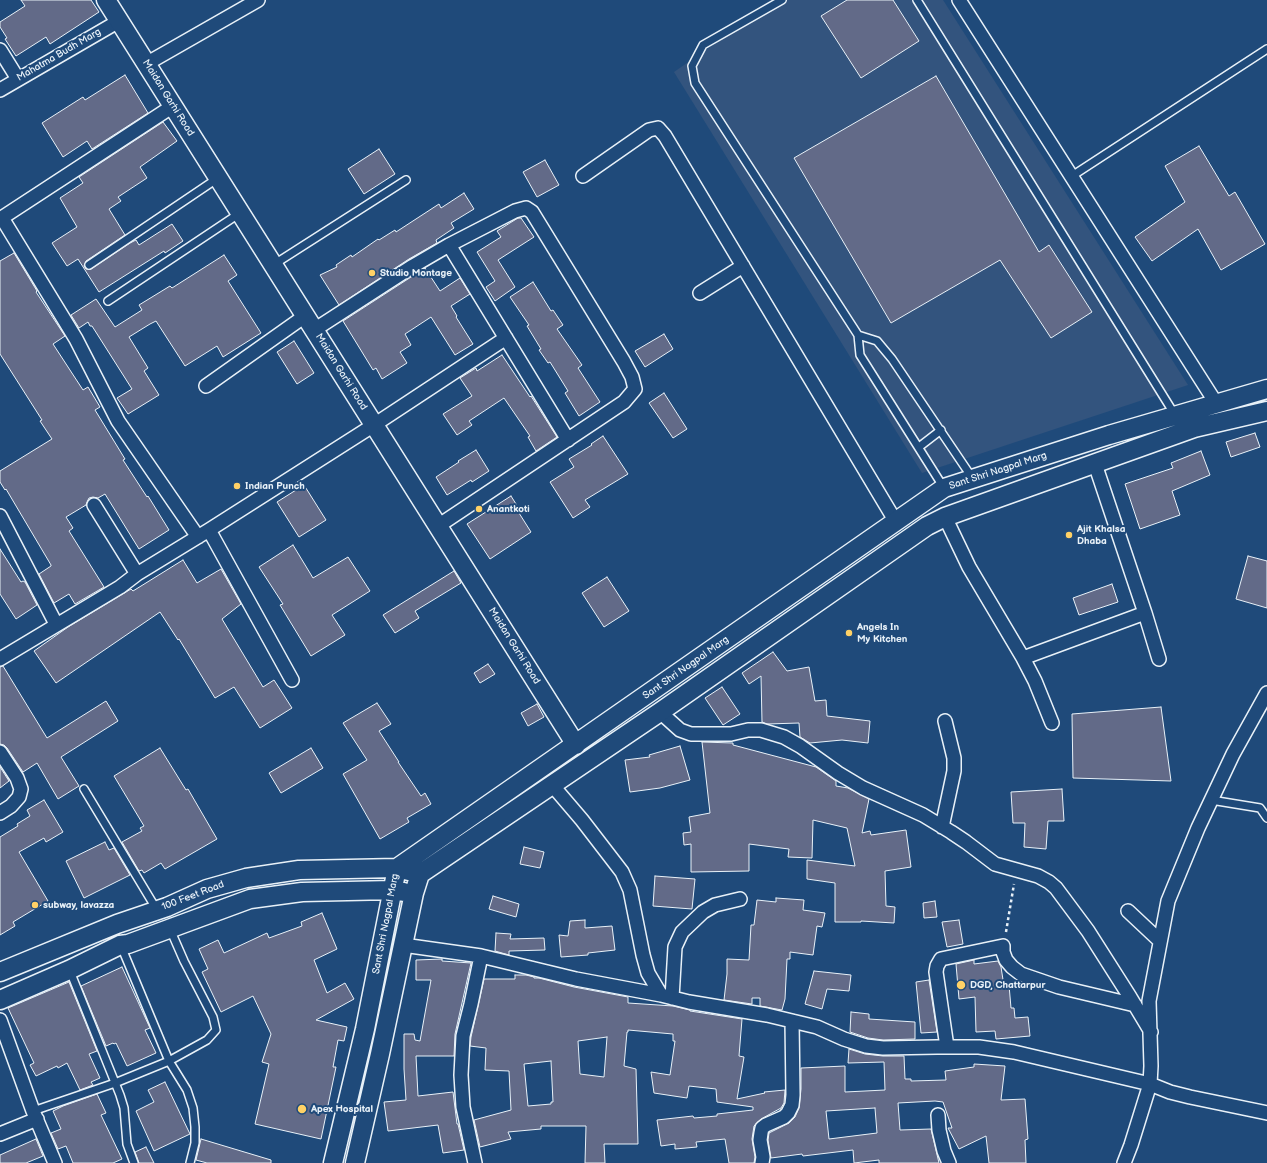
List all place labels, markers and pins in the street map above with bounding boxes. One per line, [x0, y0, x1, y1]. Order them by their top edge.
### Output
place label: Studio Montage [380, 267, 452, 279]
marker: Studio Montage [367, 268, 377, 278]
place label: Indian Punch [245, 480, 305, 492]
marker: Indian Punch [232, 481, 242, 491]
place label: Anantkoti [487, 503, 530, 515]
marker: Anantkoti [474, 504, 484, 514]
place label: Ajit Khalsa Dhaba [1077, 523, 1125, 546]
marker: Ajit Khalsa Dhaba [1064, 530, 1074, 540]
place label: Angels In My Kitchen [857, 621, 907, 644]
marker: Angels In My Kitchen [844, 628, 854, 638]
place label: subway, lavazza [43, 899, 114, 911]
marker: subway, lavazza [30, 900, 40, 910]
marker: DGD, Chattarpur [955, 979, 967, 991]
place label: DGD, Chattarpur [970, 979, 1045, 991]
marker: Apex Hospital [296, 1103, 308, 1115]
place label: Apex Hospital [311, 1103, 373, 1115]

